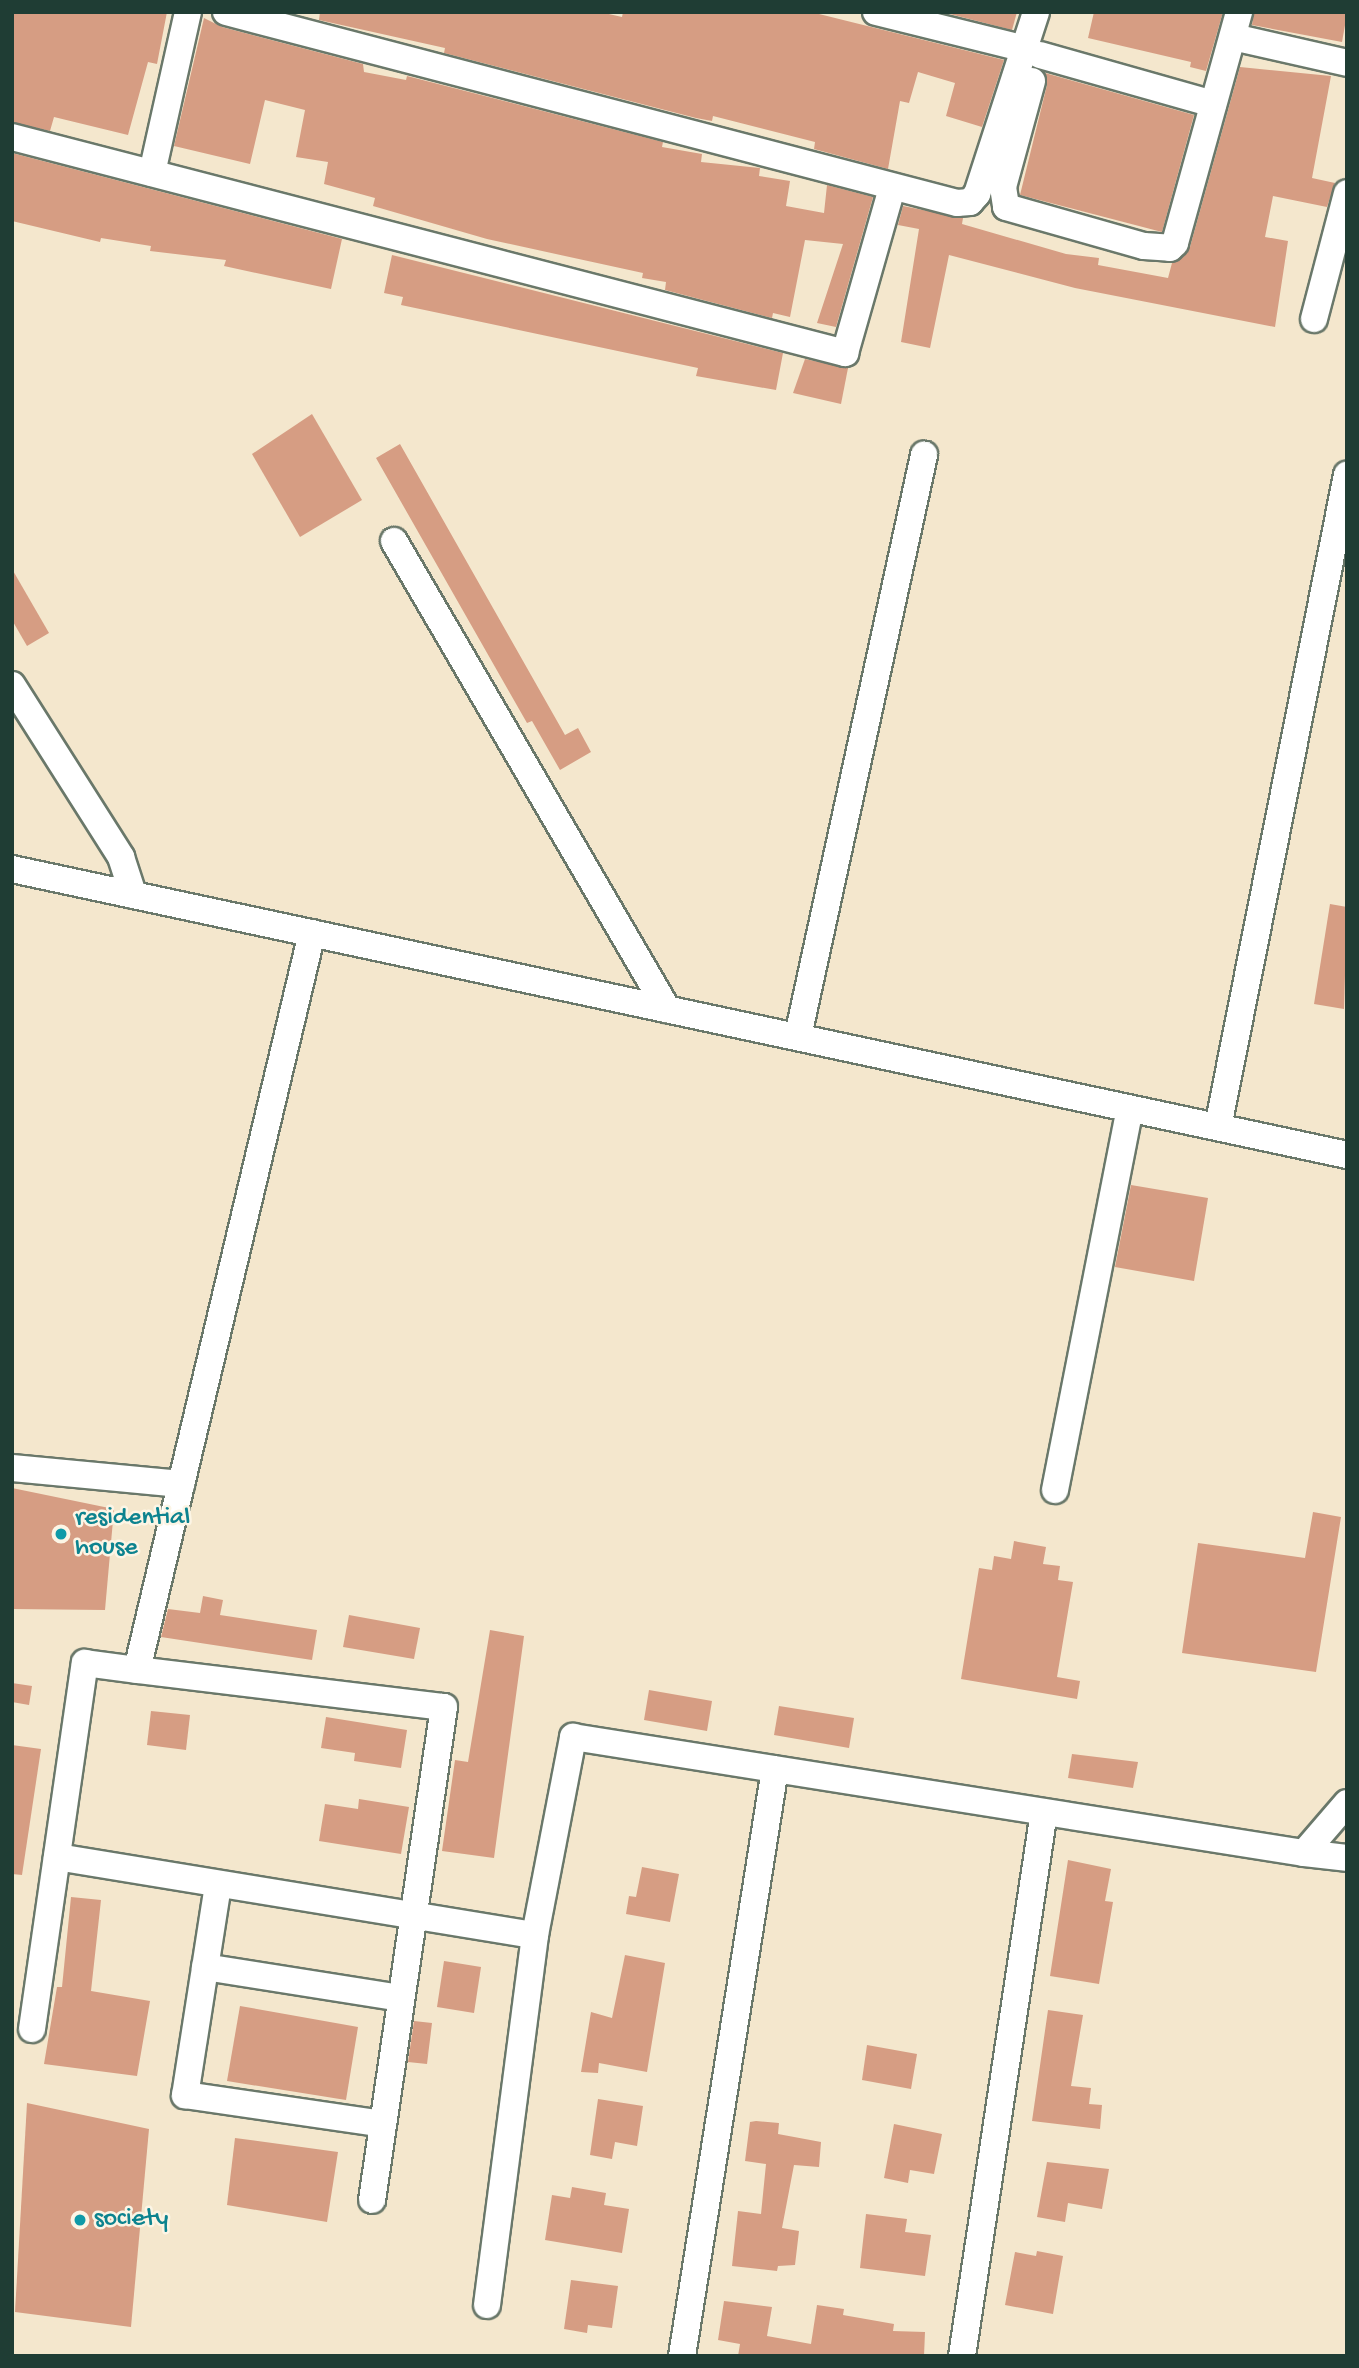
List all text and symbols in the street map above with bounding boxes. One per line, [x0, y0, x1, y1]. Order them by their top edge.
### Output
place label: residential house [75, 1503, 190, 1564]
marker: residential house [53, 1526, 69, 1542]
place label: society [94, 2204, 168, 2236]
marker: society [72, 2212, 88, 2228]

